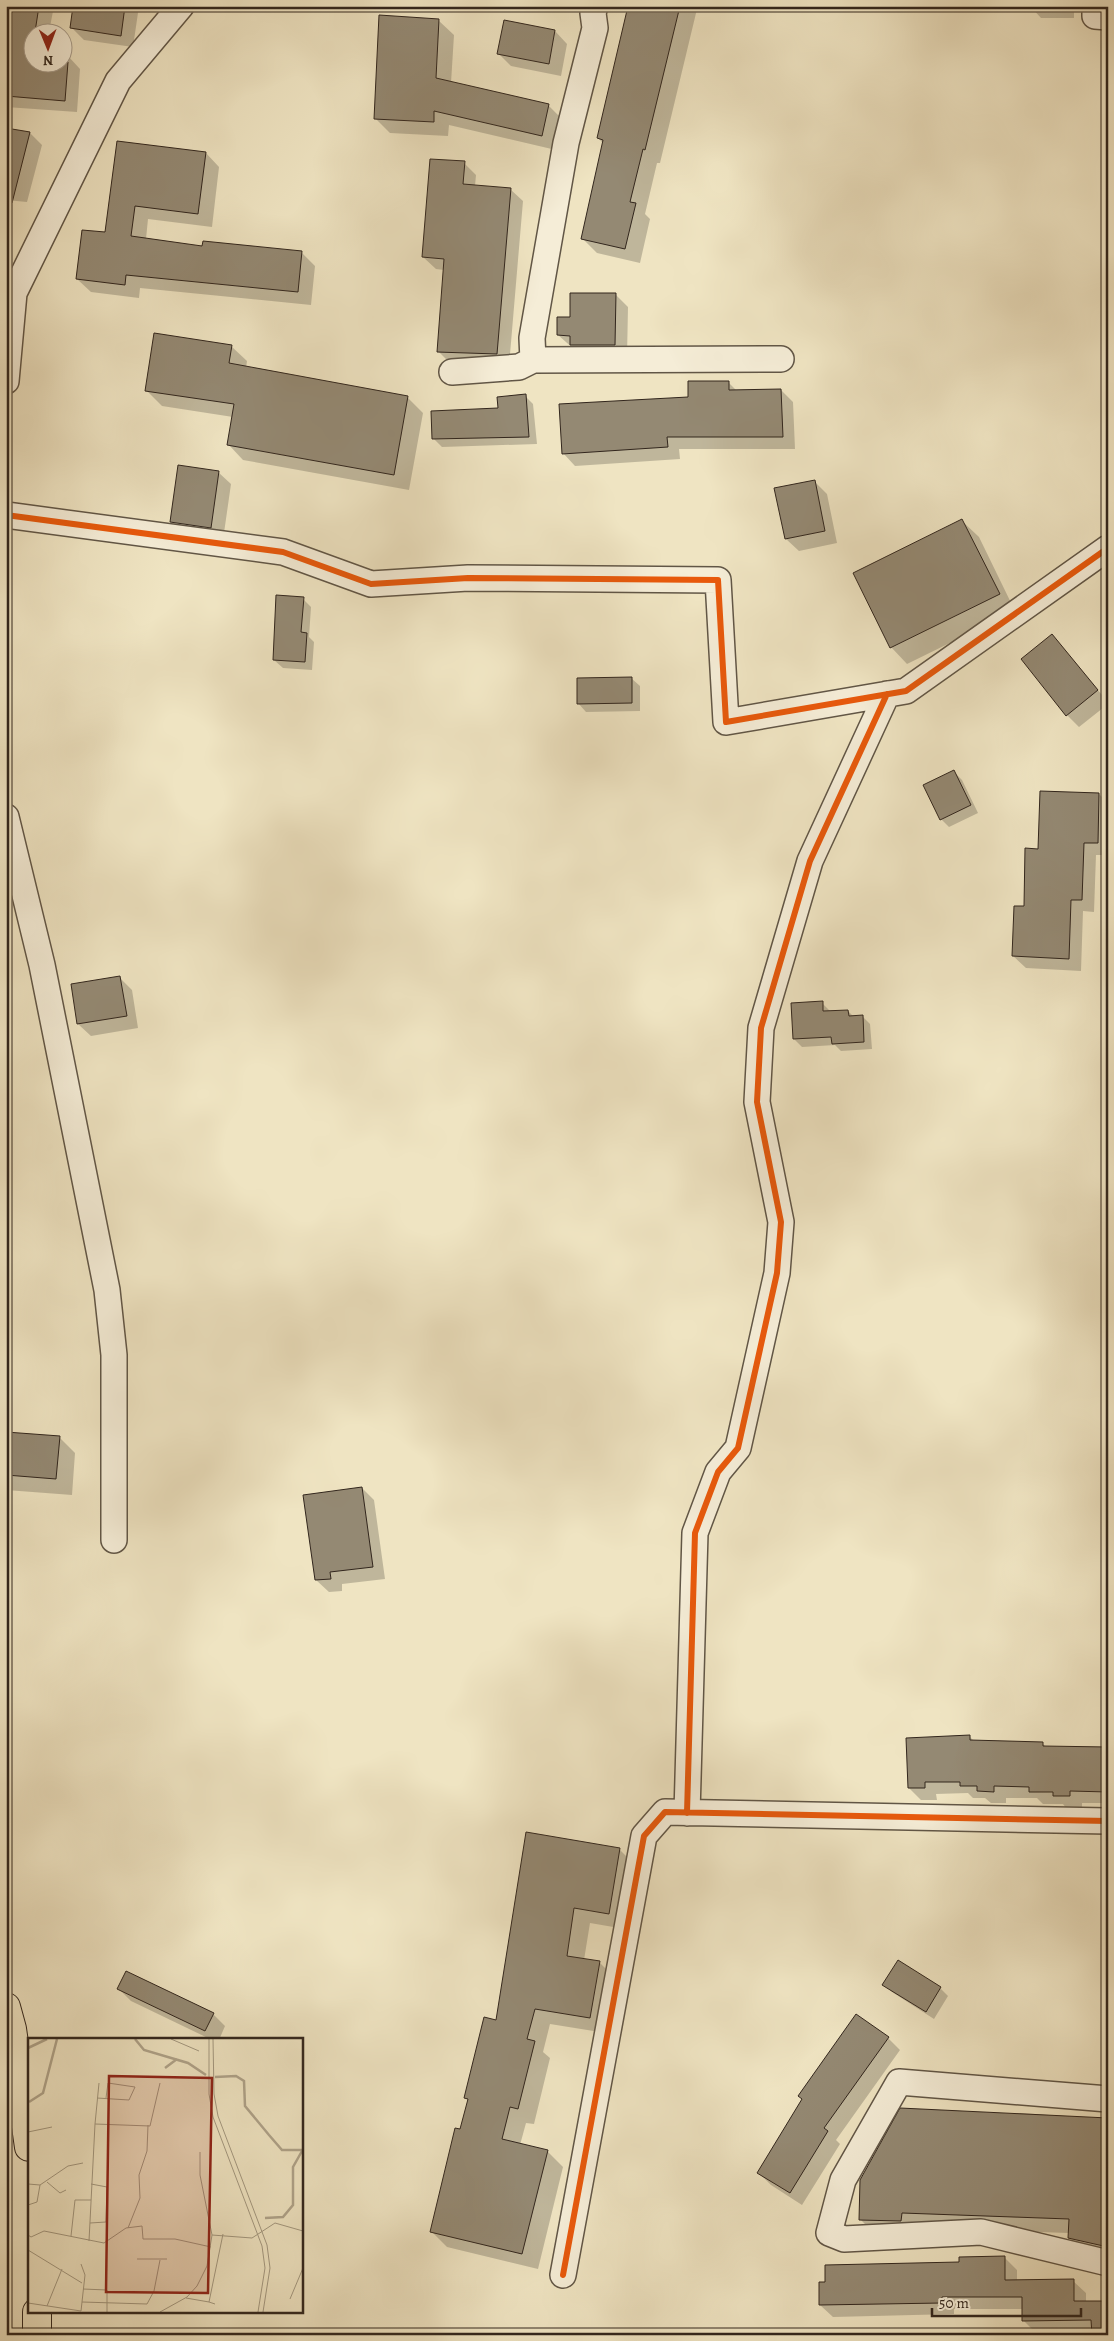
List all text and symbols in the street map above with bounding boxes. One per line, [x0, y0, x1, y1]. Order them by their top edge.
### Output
north arrow [22, 22, 72, 72]
text: N [43, 51, 53, 70]
inset map [28, 2038, 302, 2314]
scale bar [932, 2286, 1080, 2318]
text: 50 m [939, 2293, 969, 2313]

